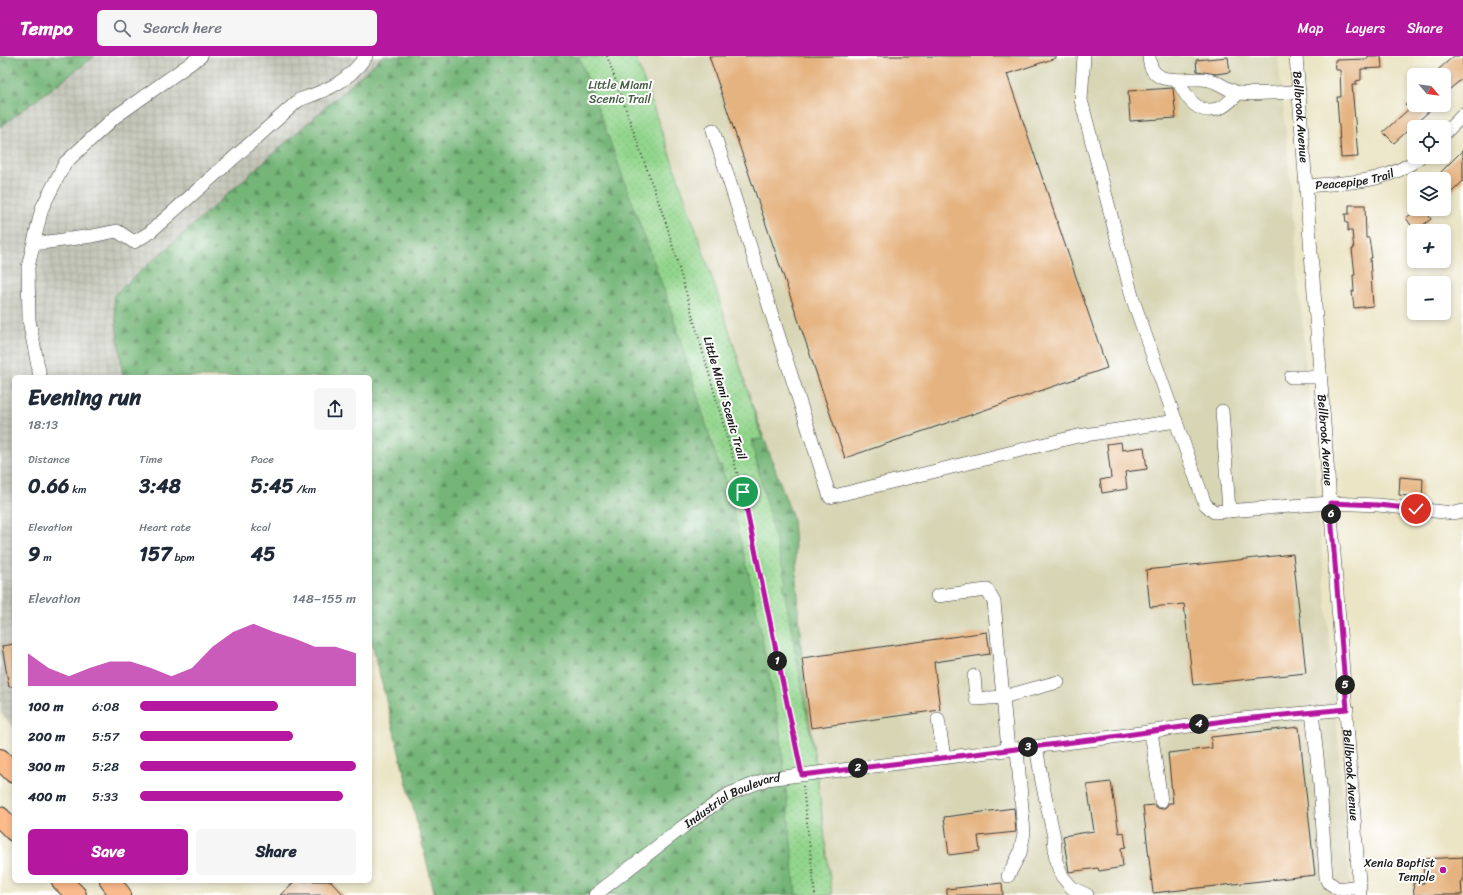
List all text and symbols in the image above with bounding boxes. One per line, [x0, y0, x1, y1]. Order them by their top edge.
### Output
search box [97, 10, 377, 46]
text: Tempo [20, 12, 73, 45]
text: Search here [143, 15, 222, 41]
text: Map [1298, 16, 1323, 41]
text: Layers [1345, 16, 1385, 41]
text: Share [1407, 16, 1443, 41]
icon: search [111, 17, 133, 39]
north arrow [1407, 68, 1451, 112]
map controls [1407, 68, 1451, 320]
street label: Bellbrook Avenue [1286, 70, 1315, 164]
park label: Little Miami Scenic Trail [588, 74, 652, 110]
button: locate [1407, 120, 1451, 164]
street label: Peacepipe Trail [1314, 162, 1398, 196]
button: layers [1407, 172, 1451, 216]
button: + [1407, 224, 1451, 268]
button: − [1407, 276, 1451, 320]
street label: Little Miami Scenic Trail [697, 334, 753, 463]
text: Evening run [28, 378, 141, 417]
button: share [314, 388, 356, 430]
street label: Bellbrook Avenue [1311, 393, 1340, 487]
text: 18:13 [28, 413, 58, 436]
text: Distance [28, 450, 70, 469]
text: Time [139, 450, 163, 469]
text: Pace [251, 450, 274, 469]
text: 0.66 [28, 469, 69, 504]
text: 3:48 [139, 469, 181, 504]
text: 5:45 [251, 469, 294, 504]
pin [726, 475, 760, 509]
text: km [69, 480, 87, 499]
text: /km [294, 480, 316, 499]
icon: arrive [732, 481, 754, 503]
pin [1399, 492, 1433, 526]
icon: check [1405, 498, 1427, 520]
pin: 6 [1321, 504, 1341, 524]
text: 6 [1328, 504, 1334, 523]
text: Elevation [28, 518, 73, 537]
text: Heart rate [139, 518, 191, 537]
text: kcal [251, 518, 271, 537]
text: 9 [28, 537, 40, 572]
text: 157 [139, 537, 172, 572]
text: 45 [251, 537, 275, 572]
text: m [40, 548, 52, 567]
text: bpm [172, 548, 195, 567]
text: Elevation [28, 587, 81, 610]
text: 148–155 m [292, 587, 356, 610]
pin: 1 [767, 651, 787, 671]
text: 1 [775, 651, 779, 670]
pin: 5 [1335, 675, 1355, 695]
text: 5 [1342, 675, 1348, 694]
text: 100 m [28, 695, 63, 718]
text: 6:08 [92, 695, 119, 718]
pin: 4 [1189, 714, 1209, 734]
text: 4 [1196, 714, 1202, 733]
text: 200 m [28, 725, 65, 748]
text: 5:57 [92, 725, 119, 748]
street label: Bellbrook Avenue [1336, 728, 1365, 822]
pin: 3 [1018, 737, 1038, 757]
text: 3 [1025, 737, 1031, 756]
text: 300 m [28, 755, 65, 778]
text: 5:28 [92, 755, 119, 778]
pin: 2 [848, 758, 868, 778]
text: 2 [855, 758, 861, 777]
street label: Industrial Boulevard [678, 766, 783, 835]
text: 400 m [28, 785, 66, 808]
text: 5:33 [92, 785, 118, 808]
button: Save [28, 829, 188, 875]
button: Share [196, 829, 356, 875]
place label: Xenia Baptist Temple [1363, 852, 1435, 888]
marker: Xenia Baptist Temple [1438, 865, 1448, 875]

